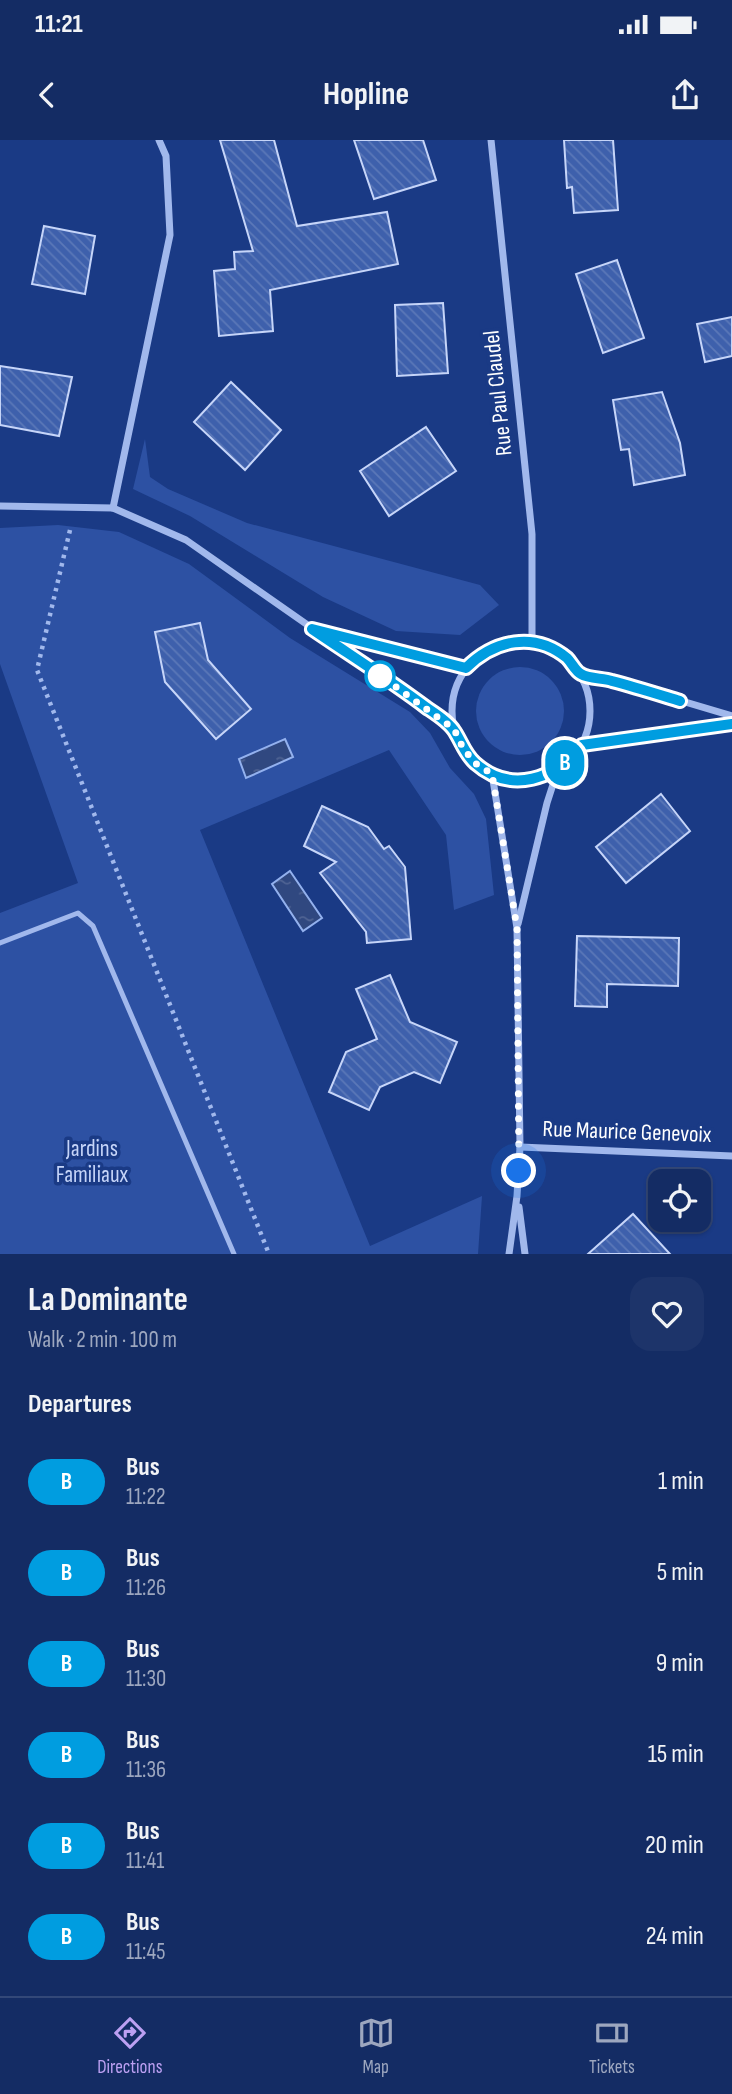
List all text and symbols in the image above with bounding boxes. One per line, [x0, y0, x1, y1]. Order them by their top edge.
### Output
text: 11:21 [35, 9, 83, 40]
text: Hopline [323, 75, 409, 114]
icon: back [28, 76, 66, 114]
icon: share [666, 76, 704, 114]
street label: Rue Paul Claudel [477, 329, 519, 457]
unlabelled marker [365, 661, 395, 691]
line badge: B [542, 740, 588, 786]
text: B [559, 748, 571, 777]
street label: Rue Maurice Genevoix [542, 1115, 712, 1149]
park label: Jardins Familiaux [56, 1135, 129, 1189]
your location [501, 1153, 536, 1188]
map controls [648, 1169, 711, 1232]
button: locate [648, 1169, 711, 1232]
button: heart [630, 1277, 704, 1351]
text: La Dominante [28, 1280, 188, 1320]
text: Walk · 2 min · 100 m [28, 1326, 177, 1354]
text: Departures [28, 1389, 132, 1420]
text: Bus [126, 1452, 160, 1483]
text: 1 min [658, 1466, 704, 1497]
text: B [61, 1467, 72, 1496]
text: 11:22 [126, 1483, 165, 1511]
text: Bus [126, 1543, 160, 1574]
text: 5 min [657, 1557, 704, 1588]
text: B [61, 1558, 72, 1587]
text: 11:26 [126, 1574, 166, 1602]
text: Bus [126, 1634, 160, 1665]
text: 9 min [656, 1648, 704, 1679]
text: B [61, 1649, 72, 1678]
text: 11:30 [126, 1665, 166, 1693]
text: Bus [126, 1725, 160, 1756]
text: 15 min [648, 1739, 704, 1770]
text: B [61, 1740, 72, 1769]
text: 11:36 [126, 1756, 166, 1784]
text: Bus [126, 1816, 160, 1847]
text: 20 min [645, 1830, 704, 1861]
text: B [61, 1831, 72, 1860]
text: 11:41 [126, 1847, 164, 1875]
text: Bus [126, 1907, 160, 1938]
text: 24 min [646, 1921, 704, 1952]
text: B [61, 1922, 72, 1951]
text: 11:45 [126, 1938, 165, 1966]
tab: Directions [97, 2014, 162, 2079]
tab: Map [357, 2014, 395, 2079]
tab: Tickets [589, 2014, 635, 2079]

